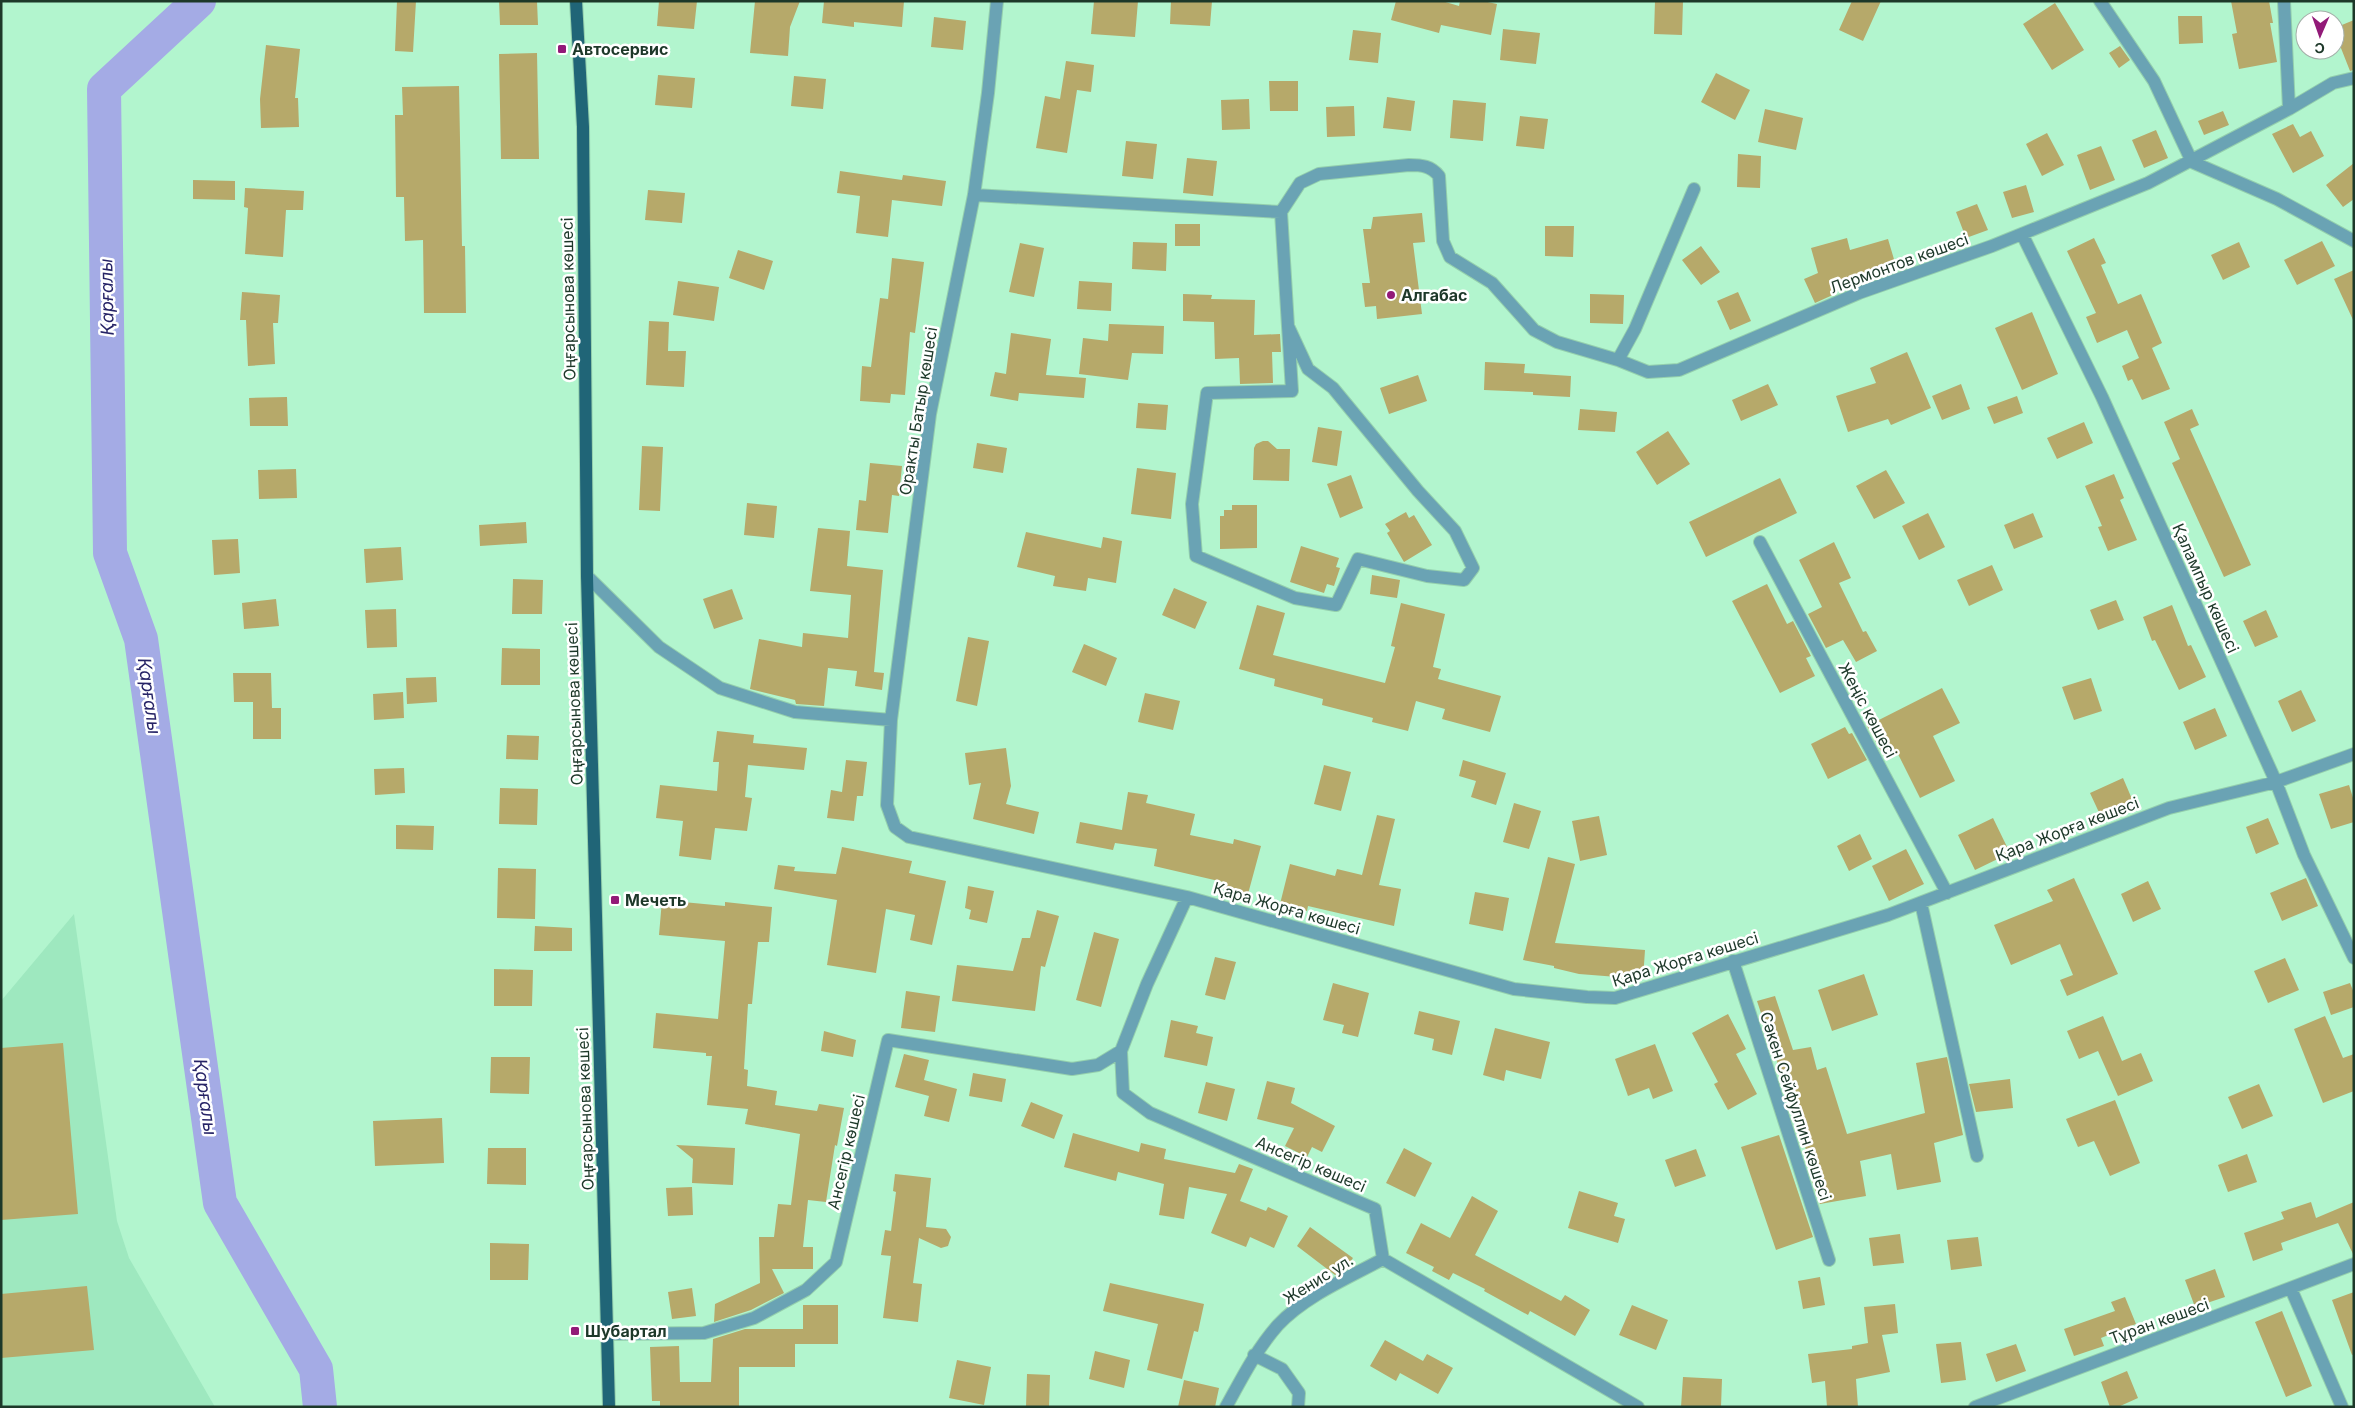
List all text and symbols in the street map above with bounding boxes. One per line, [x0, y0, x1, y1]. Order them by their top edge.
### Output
north arrow [2295, 10, 2345, 60]
place label: Автосервис [572, 39, 668, 59]
text: С [2314, 40, 2325, 57]
marker: Автосервис [556, 43, 568, 55]
street label: Оңғарсынова көшесі [557, 217, 579, 381]
street label: Лермонтов көшесі [1827, 229, 1971, 297]
water label: Қарғалы [95, 258, 118, 336]
place label: Алгабас [1401, 285, 1467, 305]
marker: Алгабас [1385, 289, 1397, 301]
street label: Оракты Батыр көшесі [895, 325, 941, 497]
street label: Қалампыр көшесі [2168, 520, 2244, 656]
street label: Оңғарсынова көшесі [561, 622, 587, 786]
water label: Қарғалы [134, 656, 165, 736]
street label: Жеңіс көшесі [1835, 659, 1901, 761]
street label: Қара Жорға көшесі [1993, 792, 2141, 866]
street label: Қара Жорға көшесі [1211, 877, 1363, 939]
place label: Мечеть [625, 890, 686, 910]
marker: Мечеть [609, 894, 621, 906]
street label: Қара Жорға көшесі [1609, 927, 1761, 991]
street label: Сәкен Сейфуллин көшесі [1756, 1009, 1836, 1203]
street label: Оңғарсынова көшесі [572, 1027, 598, 1191]
water label: Қарғалы [190, 1057, 221, 1137]
street label: Ансегір көшесі [823, 1092, 869, 1212]
street label: Ансегір көшесі [1253, 1132, 1369, 1196]
street label: Женис ул. [1279, 1250, 1357, 1308]
street label: Тұран көшесі [2106, 1294, 2212, 1348]
place label: Шубартал [585, 1321, 667, 1341]
marker: Шубартал [569, 1325, 581, 1337]

